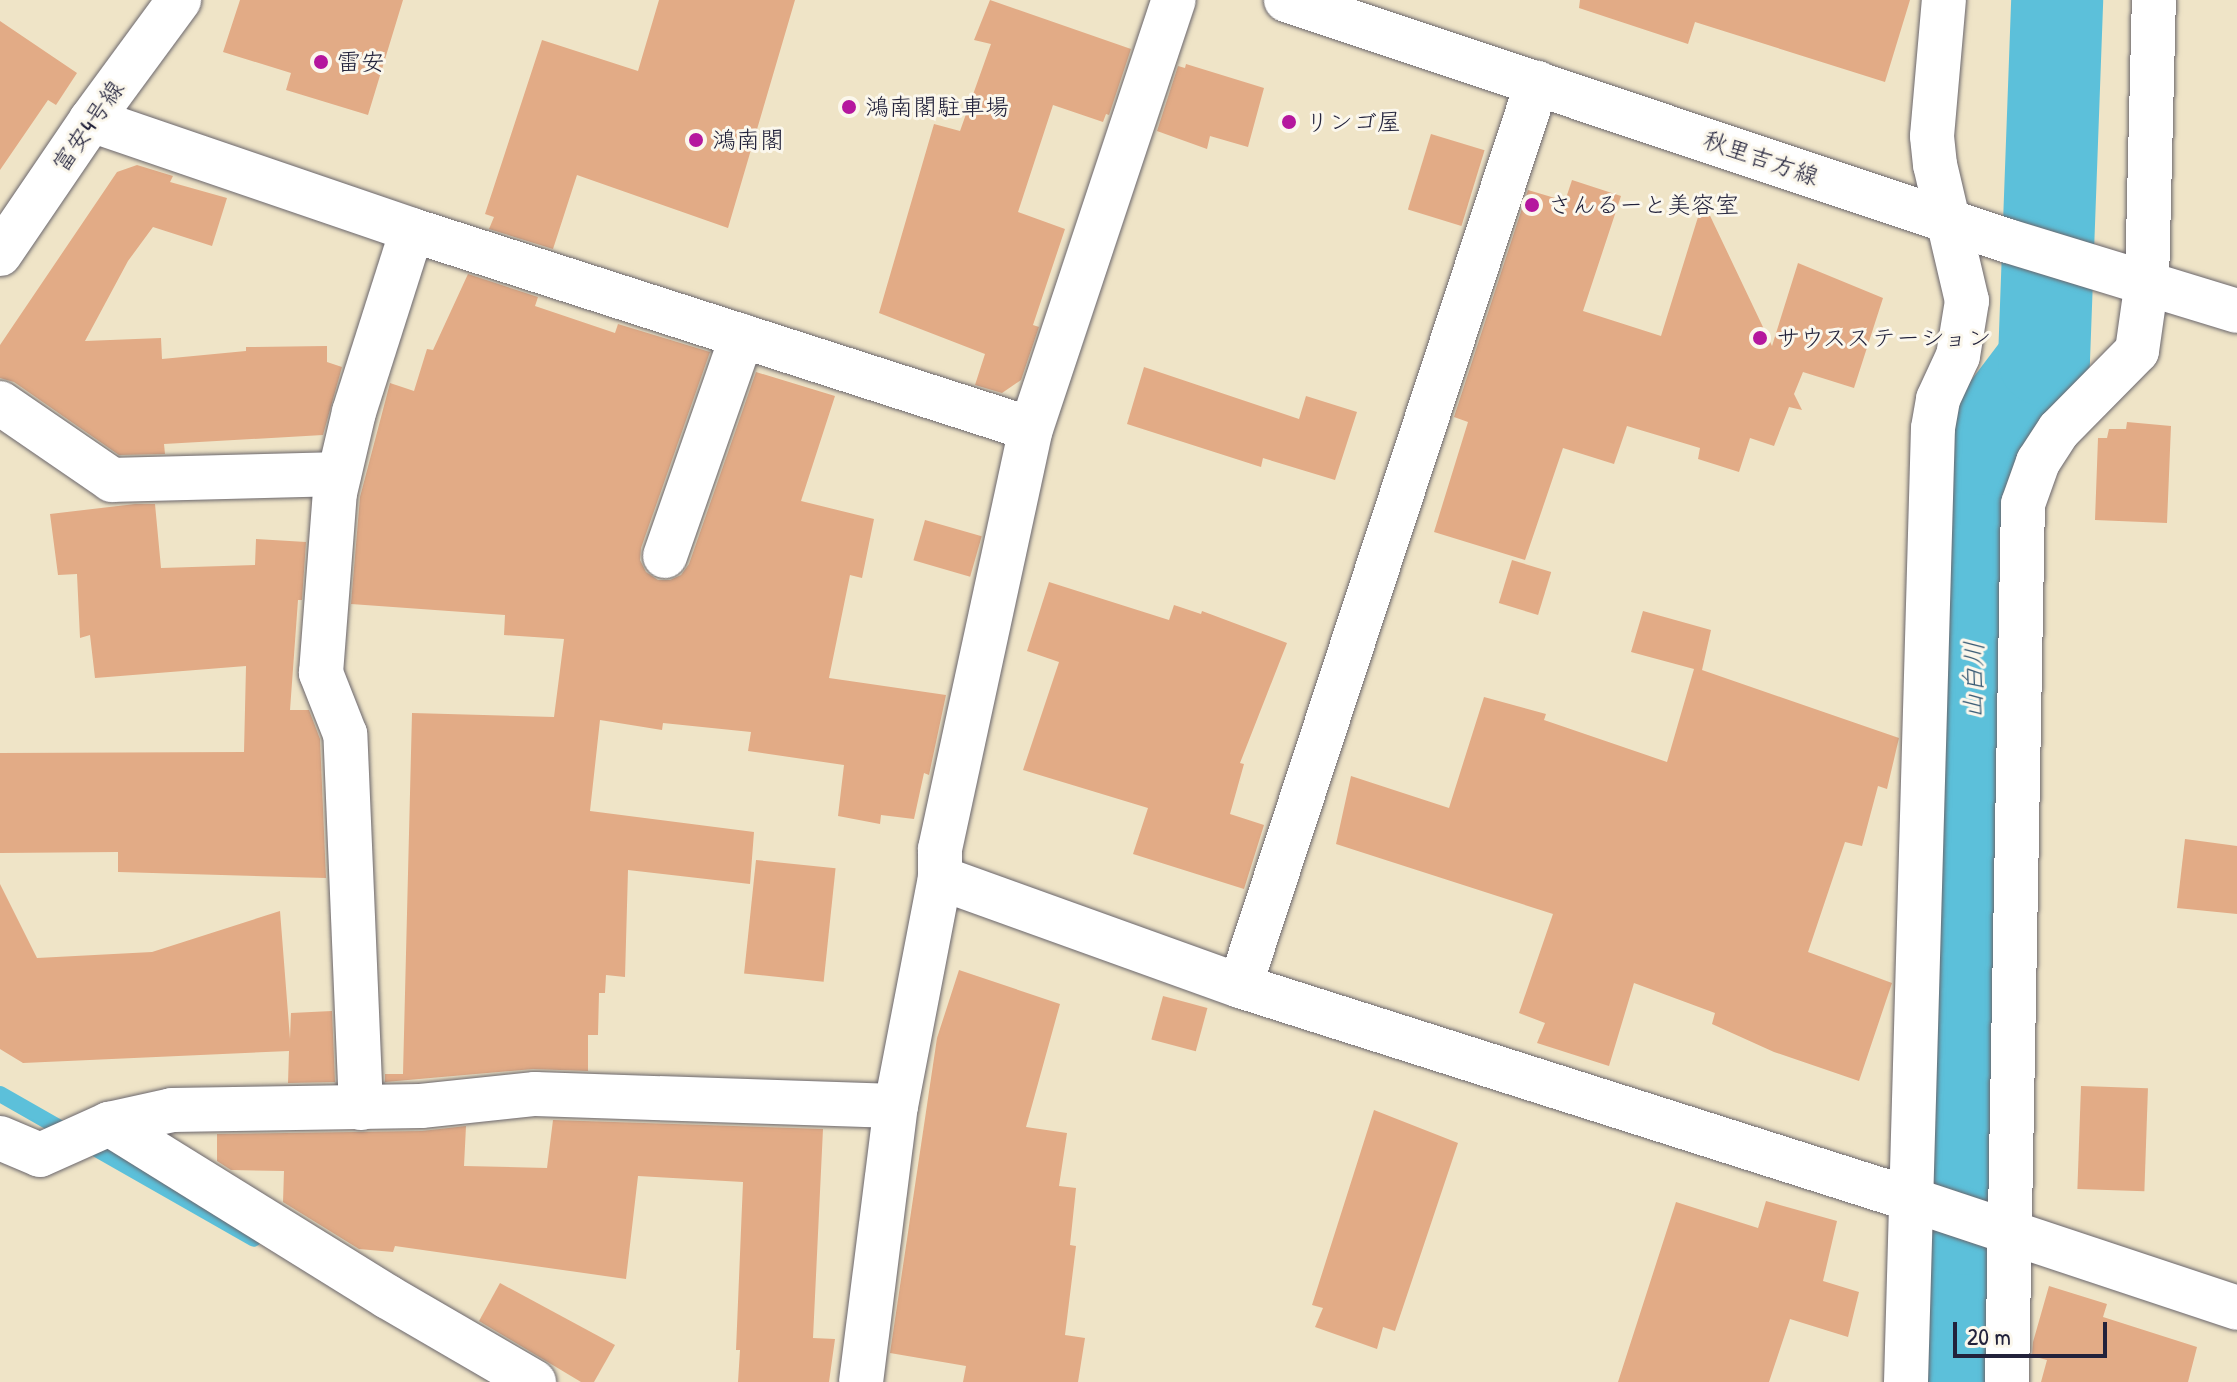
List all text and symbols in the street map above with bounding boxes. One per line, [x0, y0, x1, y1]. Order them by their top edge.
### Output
place label: 雷安 [337, 48, 385, 76]
marker: 雷安 [312, 53, 330, 71]
street label: 富安4号線 [46, 75, 130, 177]
place label: 鴻南閣駐車場 [865, 93, 1009, 121]
marker: 鴻南閣駐車場 [840, 98, 858, 116]
place label: リンゴ屋 [1305, 108, 1401, 136]
marker: リンゴ屋 [1280, 113, 1298, 131]
street label: 秋里吉方線 [1700, 125, 1822, 191]
place label: 鴻南閣 [712, 126, 784, 154]
marker: 鴻南閣 [687, 131, 705, 149]
place label: さんるーと美容室 [1548, 191, 1739, 219]
marker: さんるーと美容室 [1523, 196, 1541, 214]
place label: サウスステーション [1776, 324, 1992, 352]
marker: サウスステーション [1751, 329, 1769, 347]
water label: 山白川 [1957, 641, 1989, 719]
scale bar [1957, 1306, 2111, 1356]
text: 20 m [1967, 1320, 2011, 1352]

